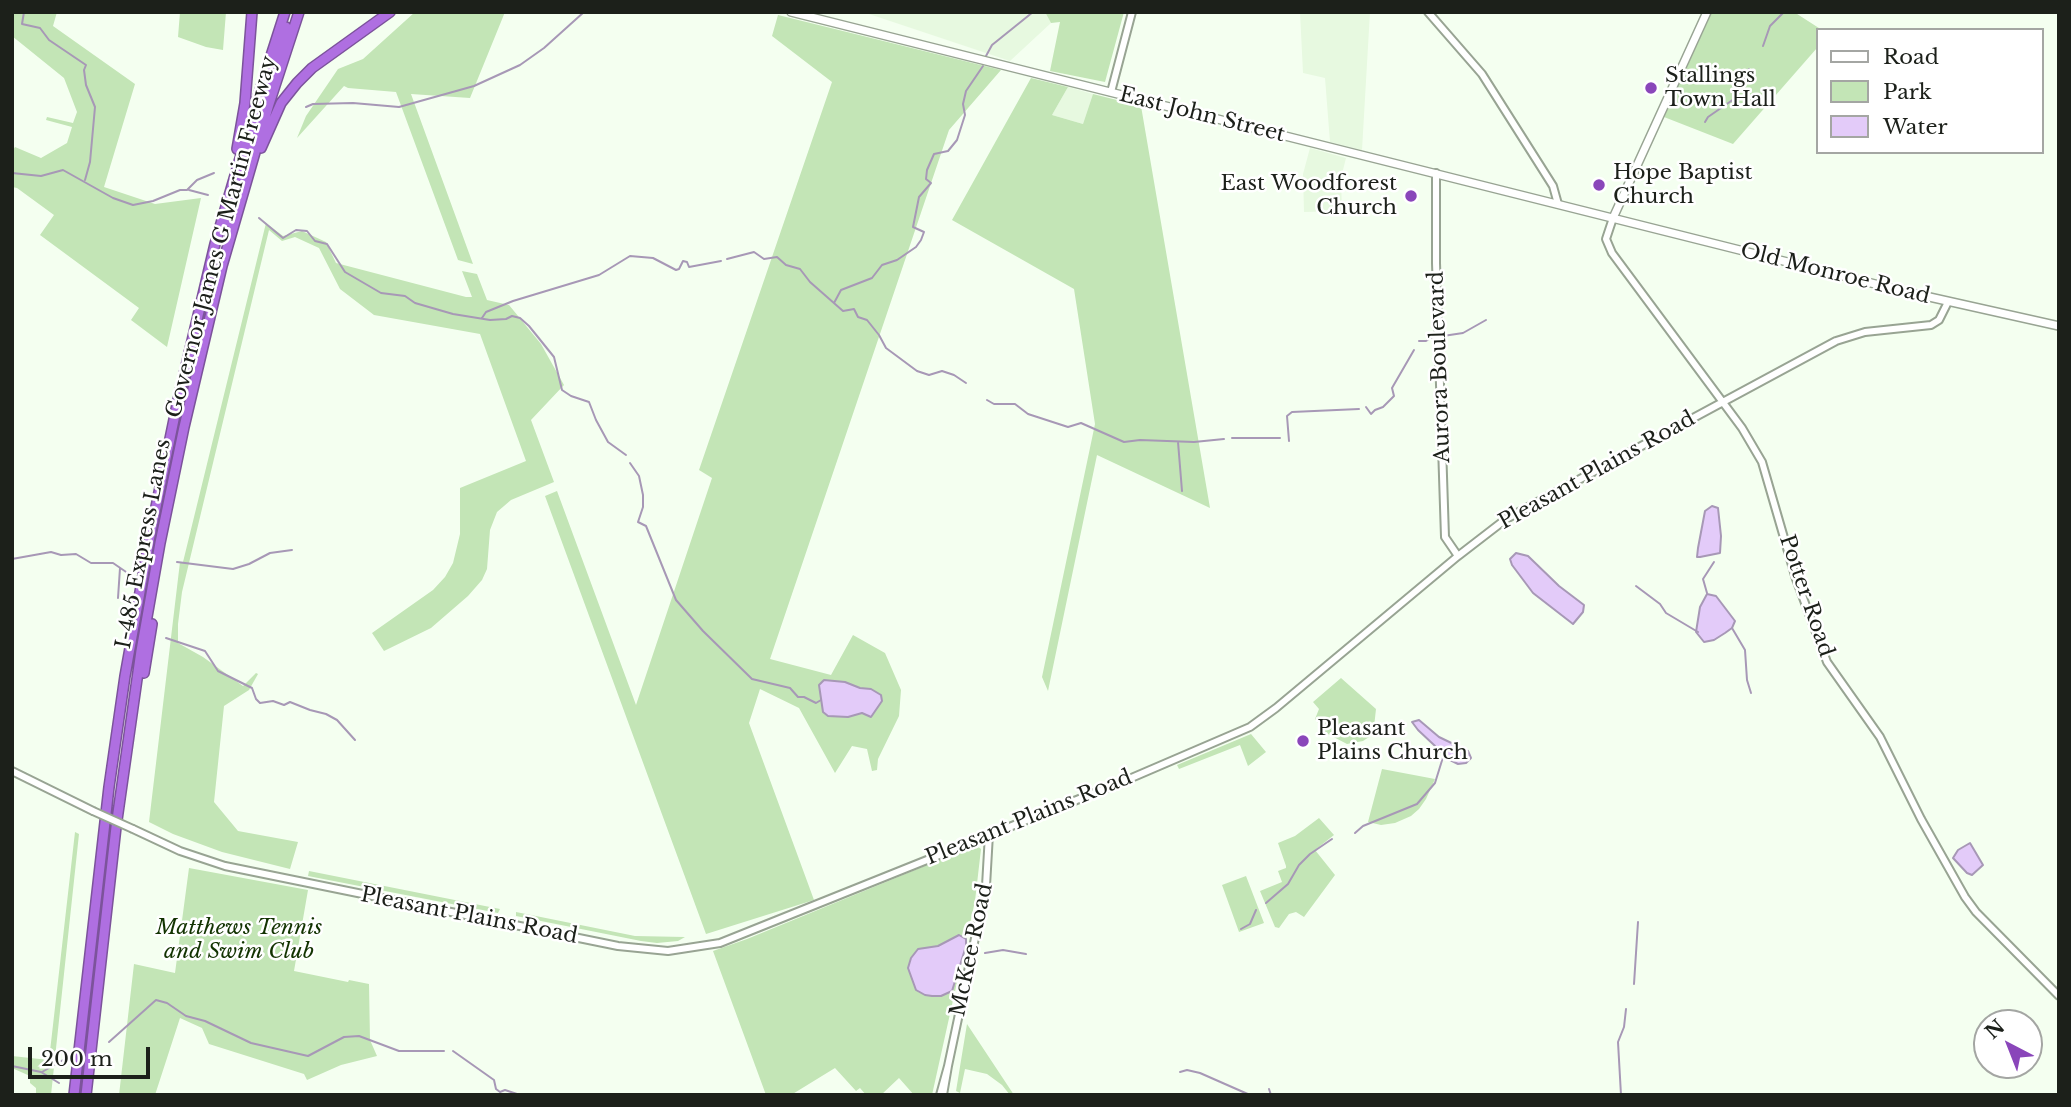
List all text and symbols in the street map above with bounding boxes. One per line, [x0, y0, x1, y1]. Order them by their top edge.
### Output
legend [1815, 28, 2043, 154]
text: Road [1883, 44, 1939, 70]
street label: Governor James G Martin Freeway [161, 53, 283, 421]
place label: Stallings Town Hall [1665, 63, 1776, 113]
text: Park [1883, 79, 1932, 105]
marker: Stallings Town Hall [1643, 80, 1659, 96]
street label: East John Street [1117, 82, 1287, 148]
text: Water [1883, 114, 1947, 140]
place label: Hope Baptist Church [1613, 160, 1752, 210]
place label: East Woodforest Church [1221, 171, 1397, 221]
marker: Hope Baptist Church [1591, 177, 1607, 193]
marker: East Woodforest Church [1403, 188, 1419, 204]
street label: Old Monroe Road [1738, 238, 1932, 310]
street label: Aurora Boulevard [1424, 271, 1456, 463]
street label: Pleasant Plains Road [1494, 407, 1700, 535]
street label: I-485 Express Lanes [111, 437, 177, 651]
street label: Potter Road [1773, 532, 1839, 660]
place label: Pleasant Plains Church [1317, 716, 1468, 766]
marker: Pleasant Plains Church [1295, 733, 1311, 749]
street label: Pleasant Plains Road [922, 765, 1136, 871]
street label: McKee Road [946, 881, 998, 1019]
street label: Pleasant Plains Road [358, 883, 580, 949]
park label: Matthews Tennis and Swim Club [156, 915, 322, 965]
north arrow [1973, 1009, 2043, 1079]
text: N [1981, 1015, 2009, 1044]
scale bar [32, 1034, 154, 1078]
text: 200 m [41, 1046, 112, 1072]

